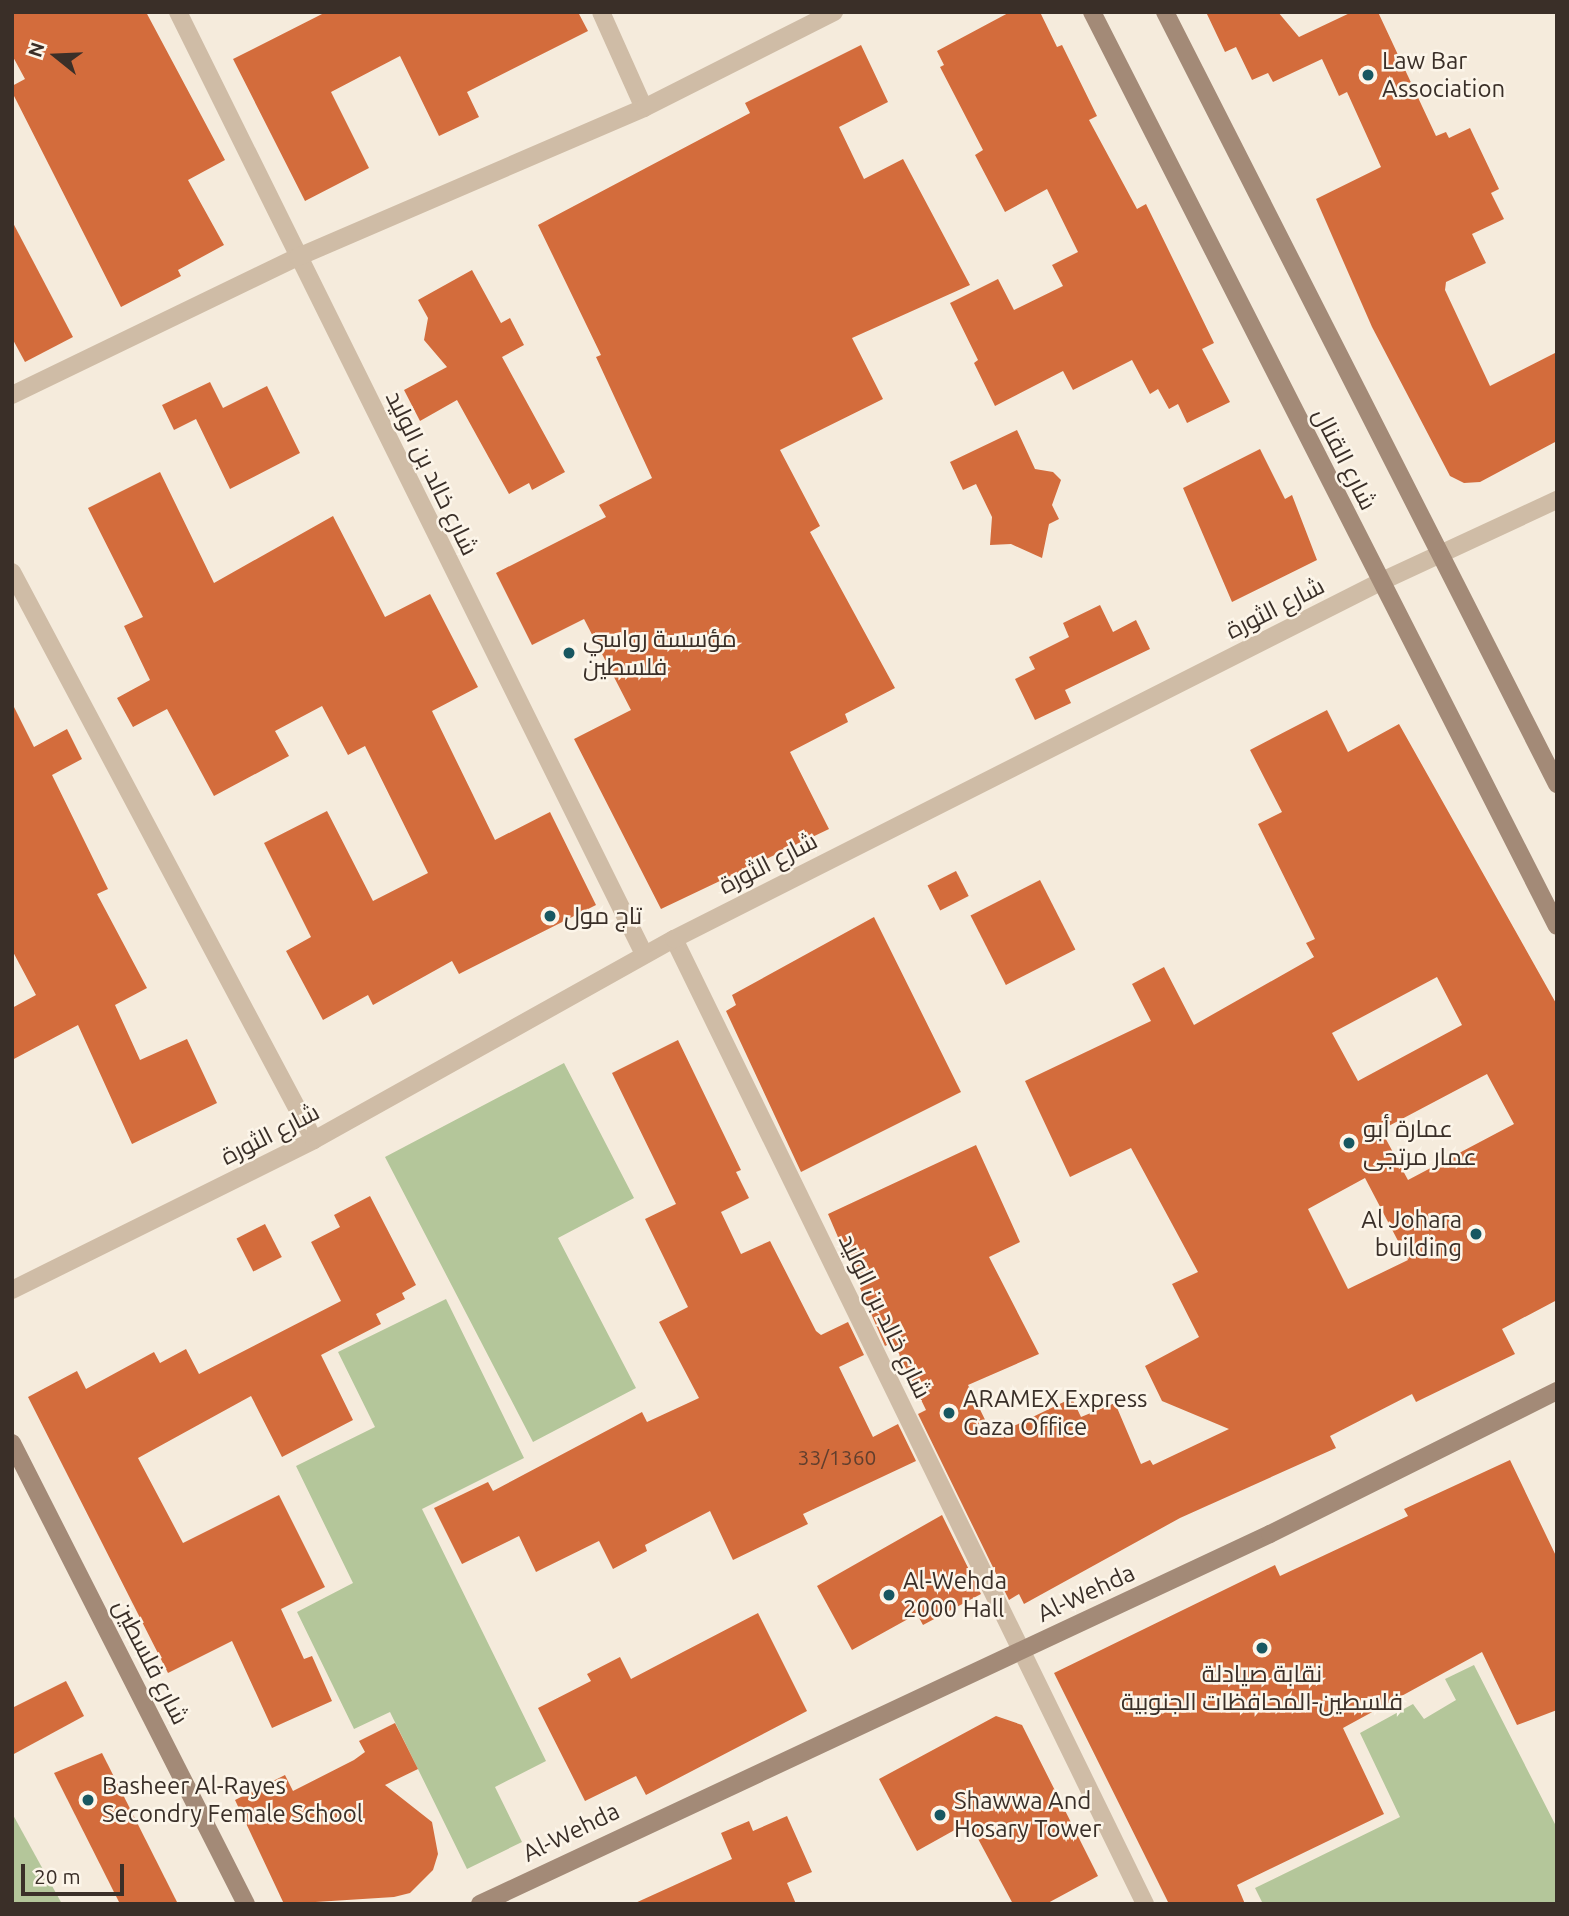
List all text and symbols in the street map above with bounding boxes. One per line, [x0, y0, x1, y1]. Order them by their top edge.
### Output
north arrow [21, 21, 91, 91]
text: N [23, 39, 49, 60]
place label: Law Bar Association [1382, 47, 1505, 103]
marker: Law Bar Association [1360, 67, 1376, 83]
street label: شارع خالد بن الوليد [380, 386, 484, 560]
street label: شارع القنال [1307, 403, 1383, 515]
street label: شارع الثورة [1221, 571, 1329, 645]
place label: مؤسسة رواسي فلسطين [583, 625, 737, 681]
marker: مؤسسة رواسي فلسطين [561, 645, 577, 661]
street label: شارع الثورة [714, 826, 822, 900]
place label: تاج مول [564, 902, 642, 930]
marker: تاج مول [542, 908, 558, 924]
street label: شارع الثورة [216, 1097, 324, 1171]
place label: عمارة أبو عمار مرتجى [1363, 1115, 1477, 1171]
marker: عمارة أبو عمار مرتجى [1341, 1135, 1357, 1151]
place label: Al Johara building [1361, 1206, 1462, 1262]
marker: Al Johara building [1468, 1226, 1484, 1242]
street label: شارع خالد بن الوليد [833, 1229, 937, 1403]
place label: ARAMEX Express Gaza Office [963, 1385, 1148, 1441]
marker: ARAMEX Express Gaza Office [941, 1405, 957, 1421]
house number: 33/1360 [798, 1444, 876, 1470]
street label: Al-Wehda [1033, 1558, 1139, 1628]
place label: Al-Wehda 2000 Hall [903, 1567, 1007, 1623]
marker: Al-Wehda 2000 Hall [881, 1587, 897, 1603]
street label: شارع فلسطين [107, 1595, 195, 1729]
marker: نقابة صيادلة فلسطين-المحافظات الجنوبية [1254, 1640, 1270, 1656]
place label: نقابة صيادلة فلسطين-المحافظات الجنوبية [1121, 1660, 1403, 1716]
place label: Basheer Al-Rayes Secondry Female School [102, 1772, 363, 1828]
place label: Shawwa And Hosary Tower [954, 1787, 1101, 1843]
marker: Basheer Al-Rayes Secondry Female School [80, 1792, 96, 1808]
street label: Al-Wehda [518, 1796, 624, 1868]
marker: Shawwa And Hosary Tower [932, 1807, 948, 1823]
scale bar [24, 1850, 128, 1894]
text: 20 m [34, 1864, 81, 1888]

